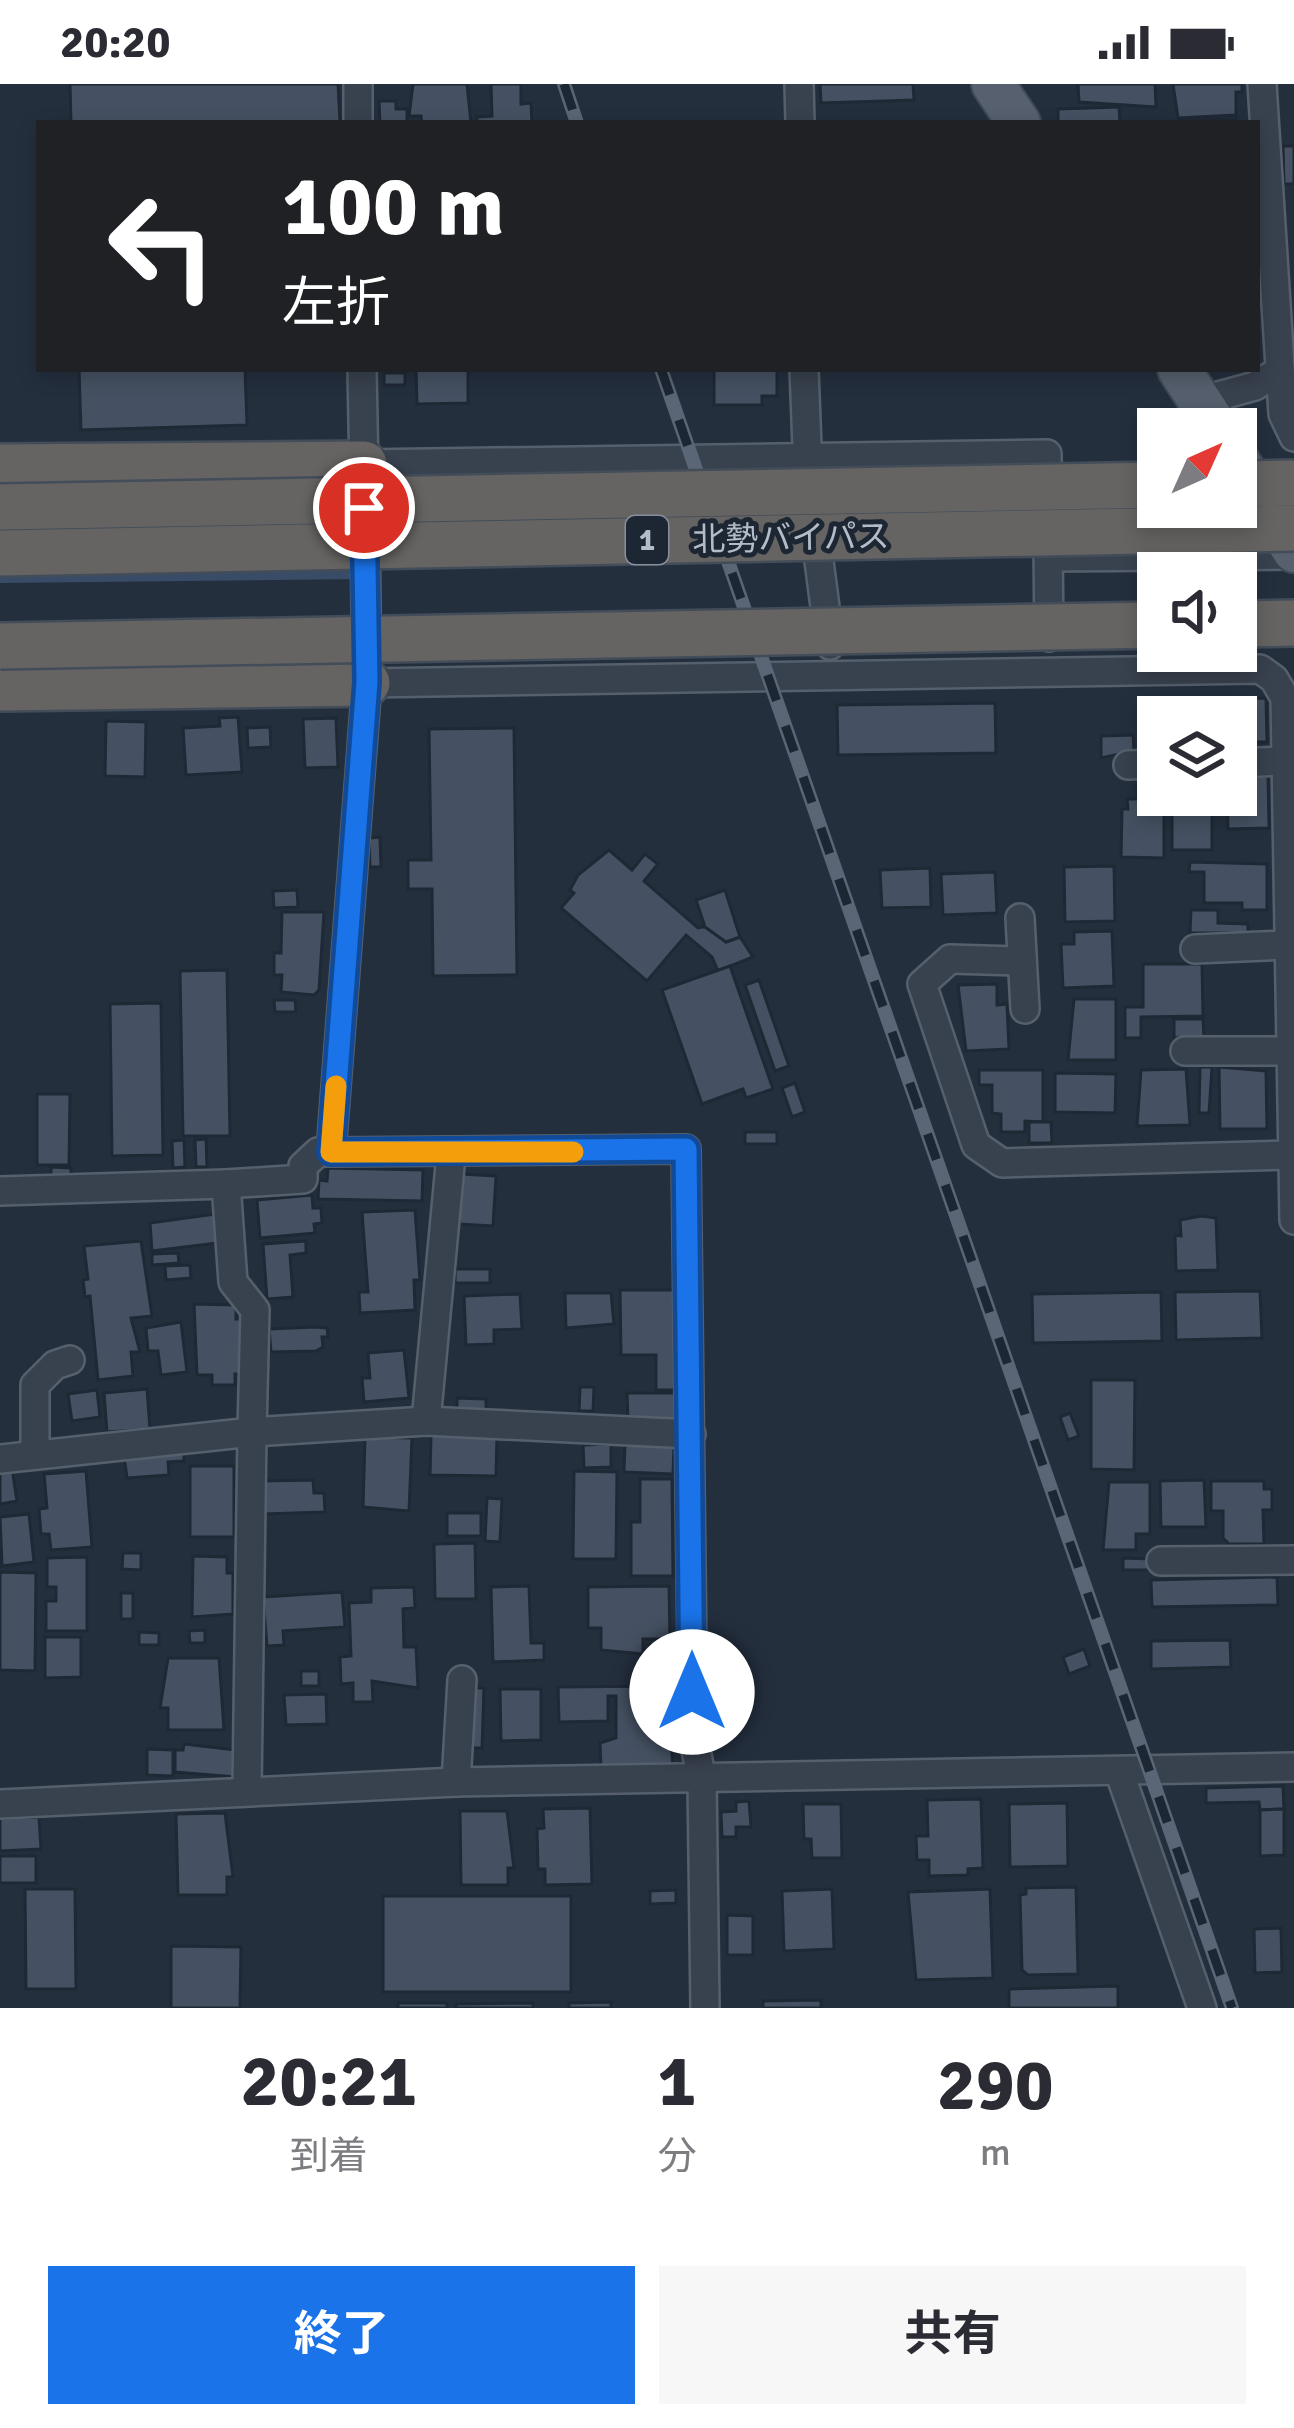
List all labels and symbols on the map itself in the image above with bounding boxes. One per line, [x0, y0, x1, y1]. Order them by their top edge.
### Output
north arrow [1137, 408, 1257, 528]
pin [313, 457, 415, 559]
road number: 1 [626, 516, 668, 564]
street label: 北勢バイパス [692, 516, 890, 561]
position arrow [629, 1629, 755, 1755]

